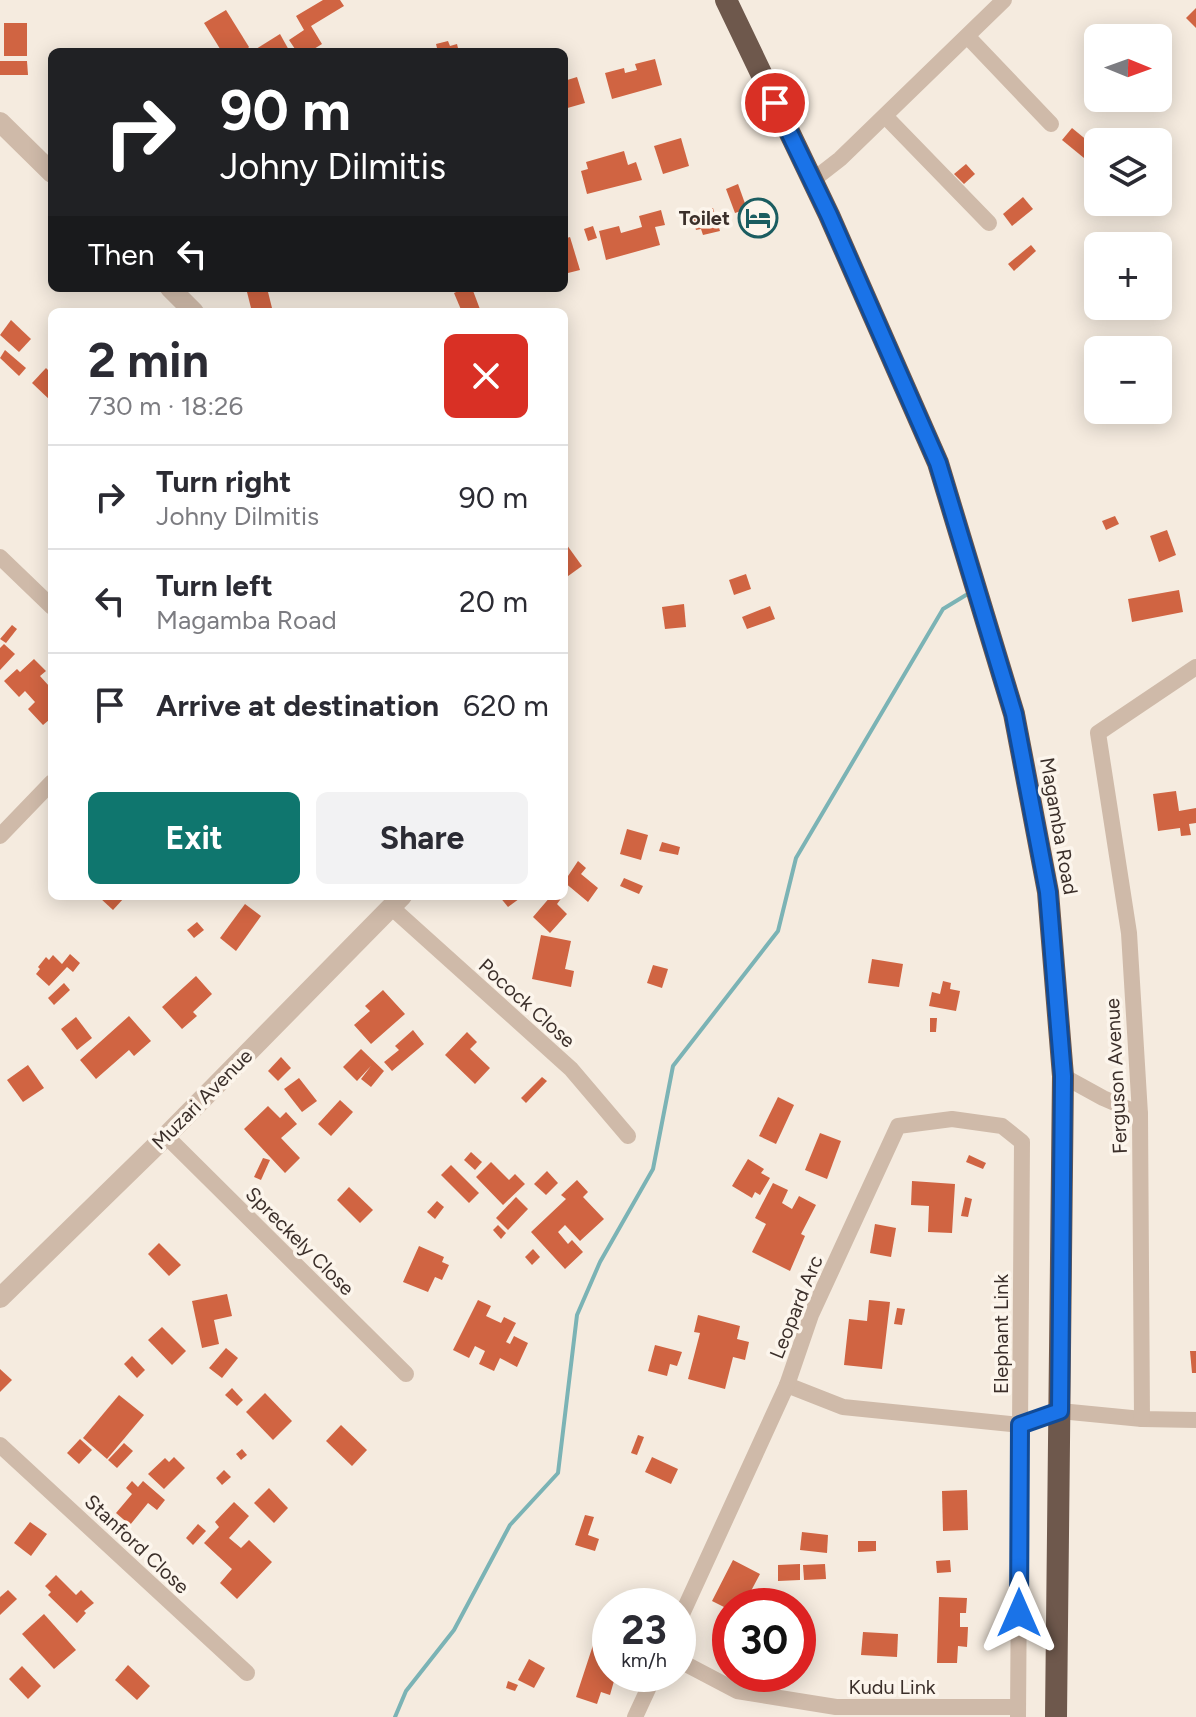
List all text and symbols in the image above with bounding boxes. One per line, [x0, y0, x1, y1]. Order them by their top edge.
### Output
north arrow [1084, 24, 1172, 112]
map controls [1084, 24, 1172, 424]
pin [741, 69, 809, 137]
text: 90 m [220, 77, 351, 144]
icon: right [88, 80, 192, 184]
icon: arrive [753, 81, 797, 125]
button: layers [1084, 128, 1172, 216]
text: Johny Dilmitis [220, 145, 446, 188]
hotel icon: Toilet [737, 197, 779, 239]
place label: Toilet [679, 206, 730, 230]
icon: left [170, 232, 214, 276]
button: + [1084, 232, 1172, 320]
text: Then [88, 236, 154, 273]
text: 2 min [88, 331, 209, 389]
button: close [444, 334, 528, 418]
button: − [1084, 336, 1172, 424]
text: 730 m · 18:26 [88, 390, 243, 422]
text: Turn right [156, 463, 291, 500]
icon: right [88, 475, 132, 519]
text: 90 m [459, 479, 528, 516]
text: Johny Dilmitis [156, 500, 319, 532]
text: Turn left [156, 567, 273, 604]
icon: left [88, 579, 132, 623]
text: 20 m [459, 583, 528, 620]
text: Magamba Road [156, 604, 337, 636]
icon: arrive [88, 683, 132, 727]
text: Arrive at destination [156, 687, 439, 724]
text: 620 m [463, 687, 549, 724]
street label: Magamba Road [1035, 755, 1083, 897]
button: Exit [88, 792, 300, 884]
button: Share [316, 792, 528, 884]
street label: Pocock Close [474, 953, 580, 1053]
street label: Ferguson Avenue [1100, 997, 1132, 1155]
street label: Muzari Avenue [147, 1044, 257, 1154]
street label: Spreckely Close [241, 1182, 359, 1300]
street label: Leopard Arc [764, 1252, 828, 1362]
street label: Elephant Link [989, 1274, 1013, 1394]
street label: Stanford Close [80, 1489, 194, 1599]
position arrow [977, 1571, 1061, 1655]
speed limit sign: 30 [712, 1588, 816, 1692]
text: 23 [621, 1606, 667, 1654]
text: km/h [621, 1648, 667, 1672]
street label: Kudu Link [848, 1675, 936, 1699]

